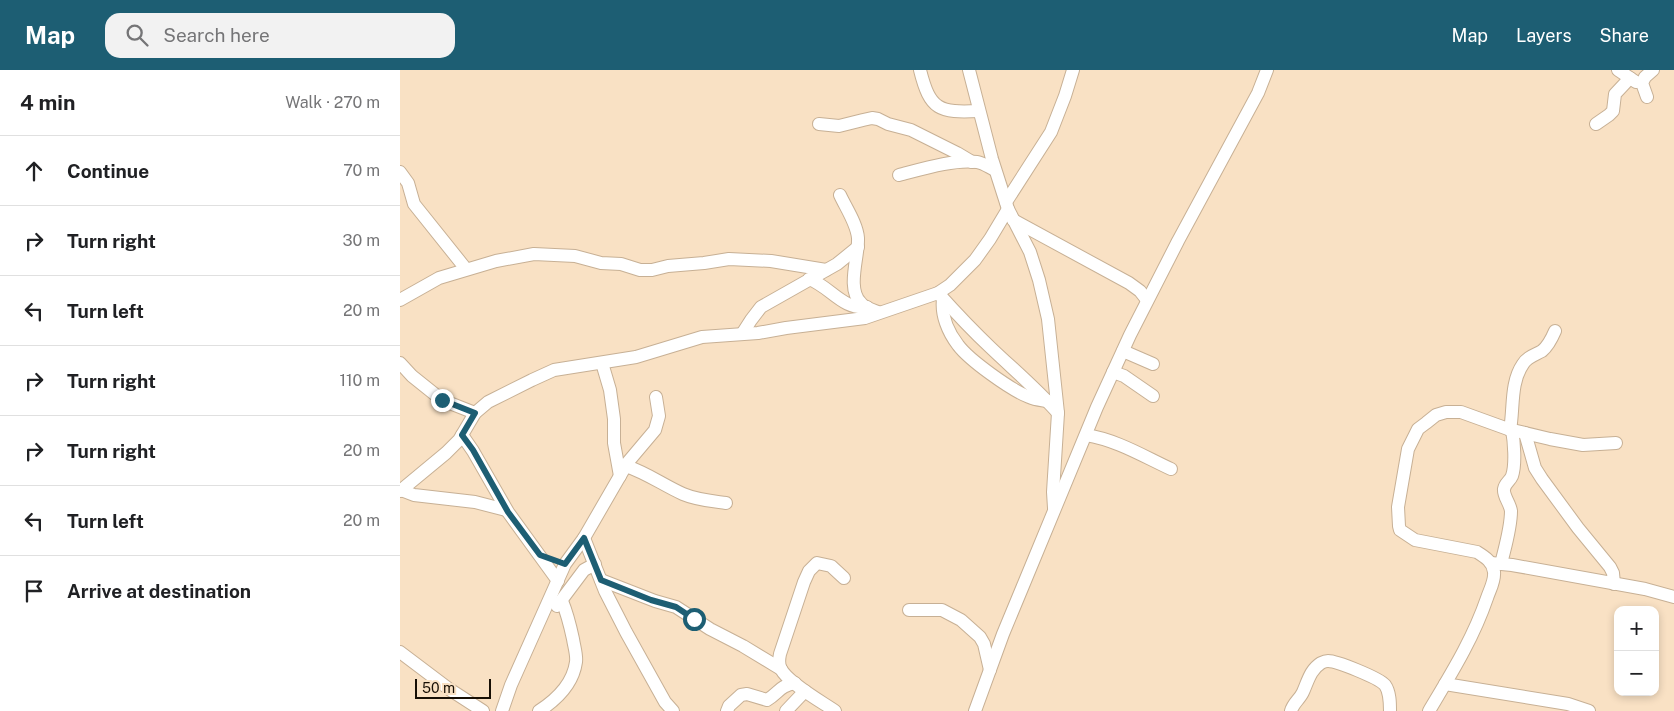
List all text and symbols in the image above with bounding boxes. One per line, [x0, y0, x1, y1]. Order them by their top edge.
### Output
search box [105, 13, 455, 58]
text: Map [25, 21, 75, 49]
icon: search [123, 21, 151, 49]
text: Search here [163, 24, 270, 46]
text: Map [1452, 25, 1488, 46]
text: Layers [1516, 25, 1572, 46]
text: Share [1600, 25, 1649, 46]
text: 4 min [20, 90, 75, 115]
text: Walk · 270 m [285, 93, 380, 112]
icon: ahead [20, 157, 48, 185]
text: Continue [67, 160, 149, 182]
text: 70 m [343, 161, 380, 180]
icon: right [20, 227, 48, 255]
text: Turn right [67, 230, 156, 252]
text: 30 m [343, 231, 380, 250]
icon: left [20, 297, 48, 325]
text: Turn left [67, 300, 144, 322]
text: 20 m [343, 301, 380, 320]
icon: right [20, 367, 48, 395]
text: Turn right [67, 370, 156, 392]
text: 110 m [339, 371, 380, 390]
route end [431, 389, 454, 412]
icon: right [20, 437, 48, 465]
text: Turn right [67, 440, 156, 462]
text: 20 m [343, 441, 380, 460]
icon: left [20, 507, 48, 535]
text: Turn left [67, 510, 144, 532]
text: 20 m [343, 511, 380, 530]
icon: arrive [20, 577, 48, 605]
text: Arrive at destination [67, 580, 251, 602]
map controls [1614, 606, 1659, 696]
button: + [1614, 606, 1659, 651]
route start [683, 608, 706, 631]
button: − [1614, 651, 1659, 696]
scale bar [415, 676, 491, 699]
text: 50 m [422, 680, 455, 696]

